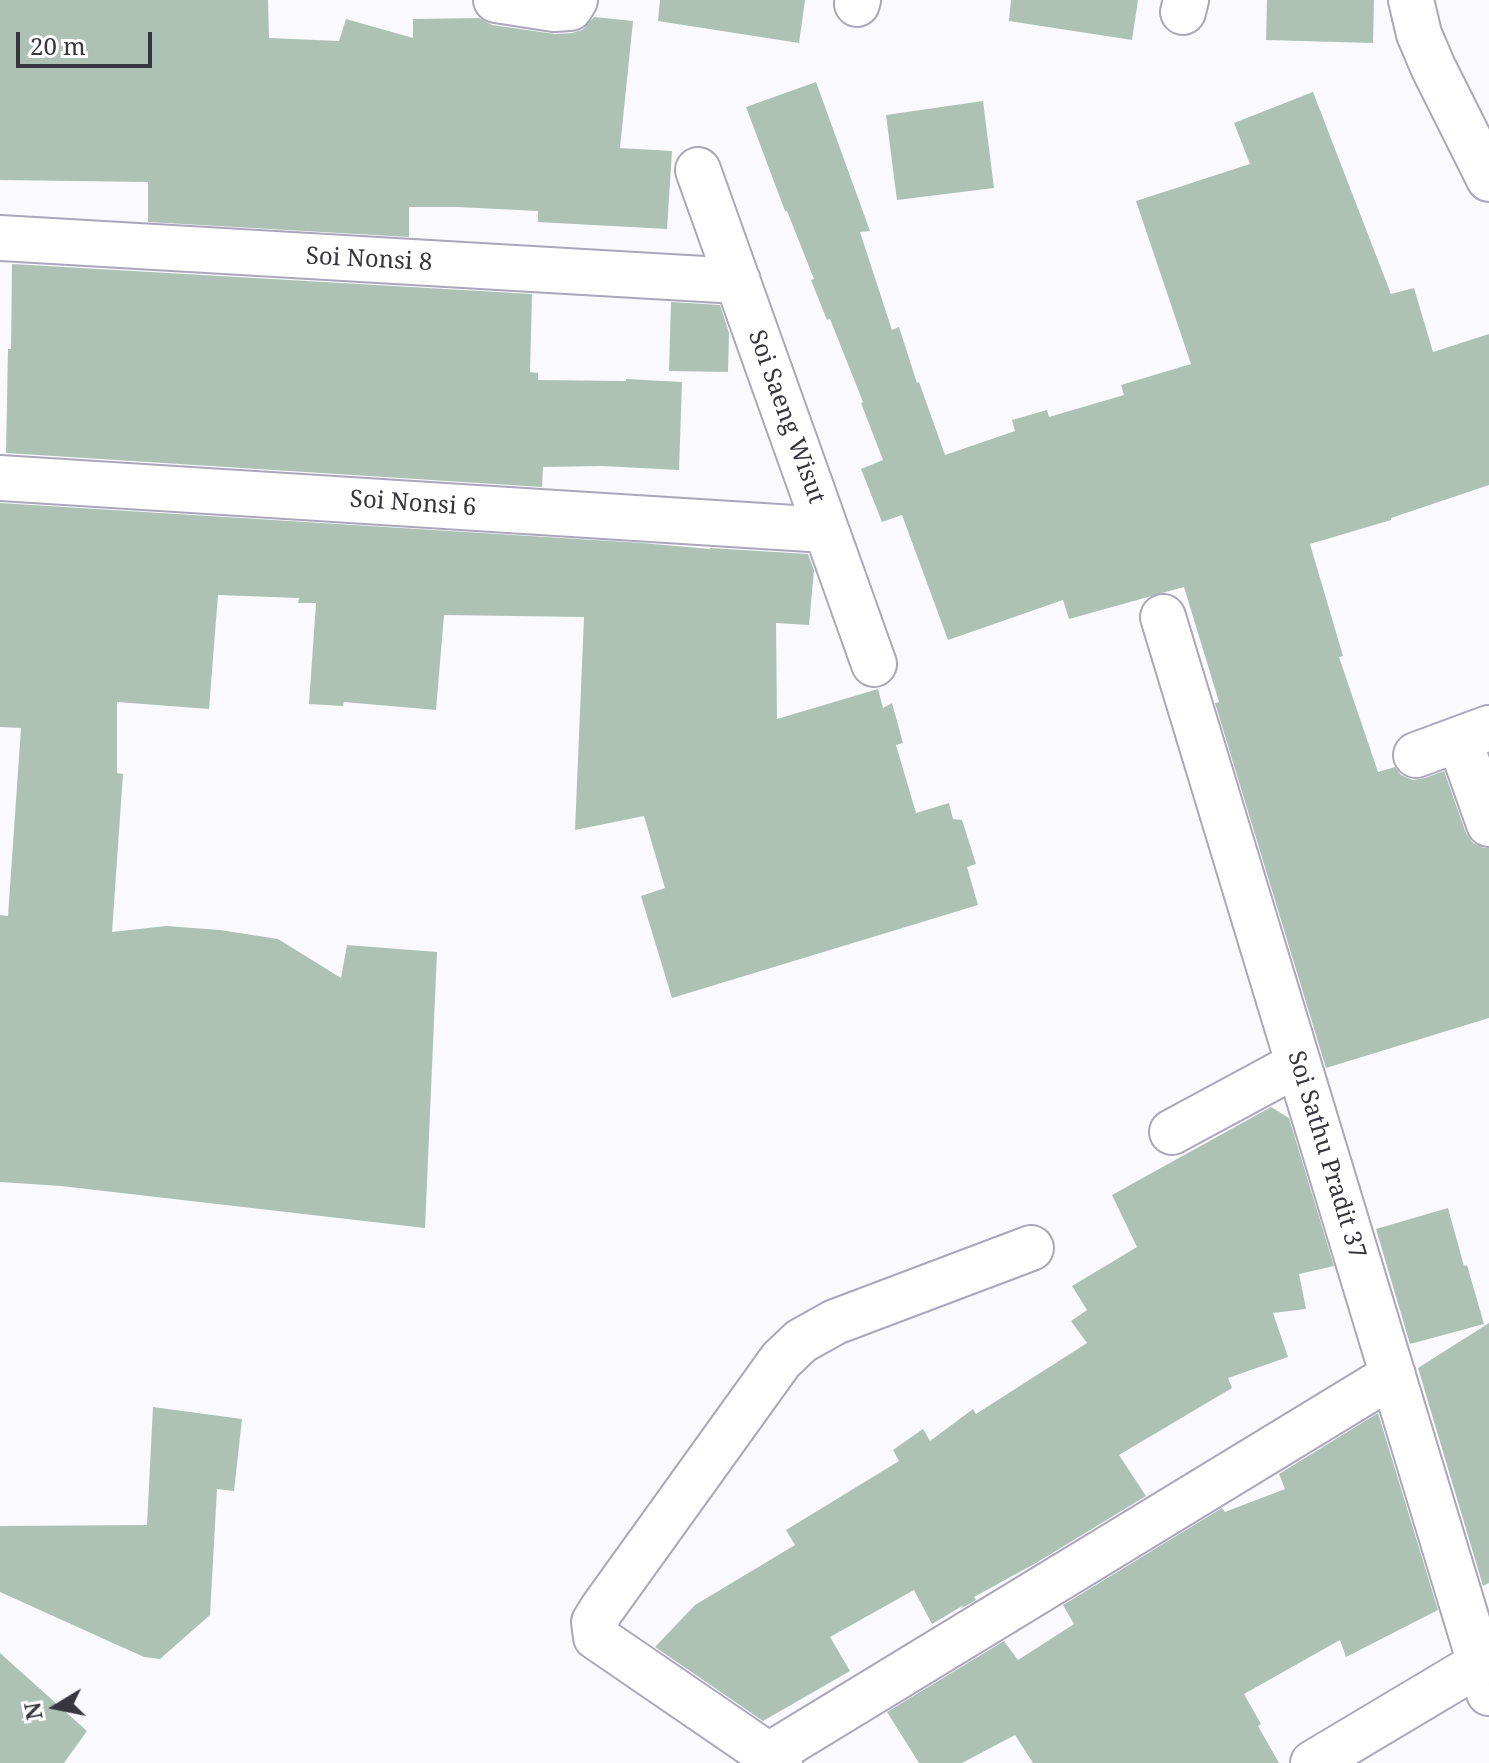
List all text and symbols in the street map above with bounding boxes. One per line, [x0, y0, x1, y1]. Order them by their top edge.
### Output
scale bar [20, 16, 156, 66]
text: 20 m [30, 29, 86, 62]
street label: Soi Nonsi 8 [305, 242, 433, 278]
street label: Soi Saeng Wisut [741, 326, 831, 508]
street label: Soi Nonsi 6 [349, 485, 477, 523]
street label: Soi Sathu Pradit 37 [1281, 1048, 1371, 1262]
north arrow [16, 1667, 96, 1747]
text: N [16, 1700, 49, 1722]

